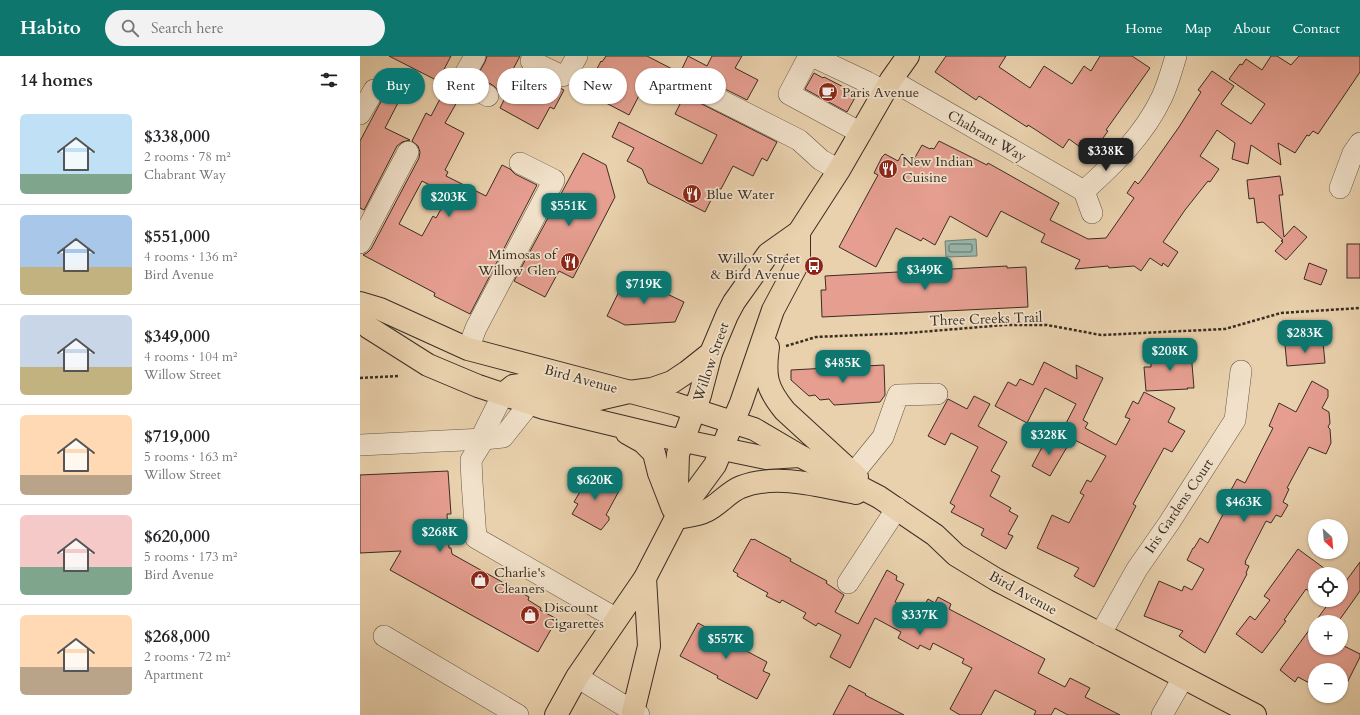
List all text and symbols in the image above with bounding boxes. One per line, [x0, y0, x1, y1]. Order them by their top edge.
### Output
search box [105, 10, 385, 46]
text: Habito [20, 15, 81, 41]
icon: search [119, 17, 141, 39]
text: Search here [151, 18, 224, 38]
text: Home [1125, 19, 1163, 38]
text: Map [1185, 19, 1211, 38]
text: About [1233, 19, 1270, 38]
text: Contact [1292, 19, 1340, 38]
chip: Buy [372, 68, 425, 104]
chip: Rent [433, 68, 489, 104]
chip: Filters [497, 68, 561, 104]
chip: New [569, 68, 627, 104]
chip: Apartment [635, 68, 726, 104]
text: 14 homes [20, 69, 93, 92]
icon: filters [318, 69, 340, 91]
cafe icon: Paris Avenue [817, 81, 839, 103]
place label: Paris Avenue [842, 83, 919, 102]
street label: Chabrant Way [944, 106, 1030, 167]
text: $338,000 [144, 125, 210, 148]
icon: home [52, 130, 100, 178]
pin: $338K [1078, 138, 1134, 172]
text: $338K [1087, 142, 1125, 160]
text: 2 rooms · 78 m² [144, 148, 231, 166]
place label: New Indian Cuisine [902, 152, 973, 187]
restaurant icon: New Indian Cuisine [877, 158, 899, 180]
text: Chabrant Way [144, 166, 226, 184]
restaurant icon: Blue Water [681, 183, 703, 205]
pin: $203K [421, 184, 477, 218]
place label: Blue Water [706, 185, 775, 204]
text: $203K [430, 188, 468, 206]
pin: $551K [541, 193, 597, 227]
text: $551K [550, 197, 588, 215]
text: $551,000 [144, 225, 210, 248]
icon: home [52, 231, 100, 279]
place label: Mimosas of Willow Glen [477, 245, 559, 280]
text: 4 rooms · 136 m² [144, 248, 237, 266]
place label: Willow Street & Bird Avenue [711, 249, 801, 284]
restaurant icon: Mimosas of Willow Glen [559, 251, 581, 273]
bus stop icon: Willow Street & Bird Avenue [803, 255, 825, 277]
pin: $349K [897, 257, 953, 291]
text: $349K [906, 261, 944, 279]
text: Bird Avenue [144, 266, 214, 284]
pin: $719K [616, 271, 672, 305]
text: $719K [625, 275, 663, 293]
street label: Three Creeks Trail [929, 308, 1043, 330]
street label: Willow Street [688, 319, 734, 405]
pin: $283K [1277, 320, 1333, 354]
text: $283K [1286, 324, 1324, 342]
text: $349,000 [144, 325, 210, 348]
icon: home [52, 331, 100, 379]
pin: $208K [1142, 338, 1198, 372]
text: $208K [1151, 342, 1189, 360]
text: 4 rooms · 104 m² [144, 348, 237, 366]
pin: $485K [815, 350, 871, 384]
text: $485K [824, 354, 862, 372]
street label: Bird Avenue [542, 360, 620, 398]
text: Willow Street [144, 366, 221, 384]
pin: $328K [1021, 422, 1077, 456]
text: $719,000 [144, 425, 210, 448]
text: $328K [1030, 426, 1068, 444]
icon: home [52, 431, 100, 479]
text: 5 rooms · 163 m² [144, 448, 237, 466]
street label: Iris Gardens Court [1140, 455, 1218, 557]
text: Willow Street [144, 466, 221, 484]
pin: $620K [567, 467, 623, 501]
text: $620K [576, 471, 614, 489]
pin: $463K [1216, 489, 1272, 523]
text: $463K [1225, 493, 1263, 511]
pin: $268K [412, 519, 468, 553]
north arrow [1308, 519, 1348, 559]
map controls [1308, 519, 1348, 703]
text: $268K [421, 523, 459, 541]
text: $620,000 [144, 525, 210, 548]
icon: home [52, 531, 100, 579]
text: 5 rooms · 173 m² [144, 548, 237, 566]
place label: Charlie's Cleaners [494, 563, 546, 598]
text: Bird Avenue [144, 566, 214, 584]
street label: Bird Avenue [986, 566, 1060, 620]
button: locate [1308, 567, 1348, 607]
shop icon: Charlie's Cleaners [469, 569, 491, 591]
place label: Discount Cigarettes [544, 598, 604, 633]
pin: $337K [892, 602, 948, 636]
shop icon: Discount Cigarettes [519, 604, 541, 626]
text: $337K [901, 606, 939, 624]
button: + [1308, 615, 1348, 655]
text: $268,000 [144, 625, 210, 648]
pin: $557K [698, 626, 754, 660]
text: $557K [707, 630, 745, 648]
icon: home [52, 631, 100, 679]
text: 2 rooms · 72 m² [144, 648, 231, 666]
button: − [1308, 663, 1348, 703]
text: Apartment [144, 666, 203, 684]

